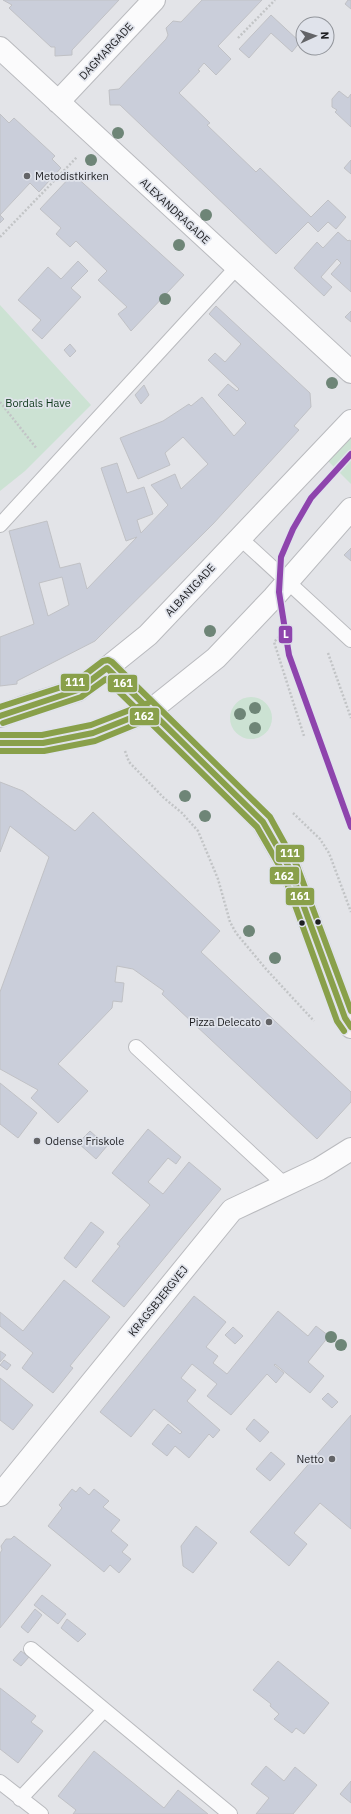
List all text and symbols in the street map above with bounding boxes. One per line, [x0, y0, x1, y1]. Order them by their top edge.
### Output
north arrow [295, 16, 335, 56]
street label: DAGMARGADE [76, 19, 136, 83]
text: N [318, 31, 332, 40]
place label: Metodistkirken [35, 169, 109, 183]
marker: Metodistkirken [22, 171, 32, 181]
street label: ALEXANDRAGADE [137, 175, 213, 247]
park label: Bordals Have [5, 396, 71, 410]
street label: ALBANIGADE [162, 561, 218, 619]
line badge: L [278, 625, 293, 644]
text: L [283, 627, 289, 641]
line badge: 111 [60, 673, 90, 692]
line badge: 161 [107, 674, 138, 693]
text: 111 [65, 675, 85, 689]
text: 161 [113, 676, 133, 690]
line badge: 162 [129, 707, 160, 726]
text: 162 [134, 709, 154, 723]
line badge: 111 [275, 844, 305, 863]
text: 111 [280, 846, 300, 860]
line badge: 162 [269, 866, 300, 885]
text: 162 [274, 869, 294, 883]
line badge: 161 [285, 887, 315, 906]
text: 161 [290, 889, 310, 903]
unlabelled marker [313, 917, 323, 927]
unlabelled marker [297, 918, 307, 928]
place label: Pizza Delecato [189, 1015, 261, 1029]
marker: Pizza Delecato [264, 1017, 274, 1027]
place label: Odense Friskole [45, 1134, 124, 1148]
marker: Odense Friskole [32, 1136, 42, 1146]
street label: KRAGSBJERGVEJ [125, 1263, 191, 1339]
place label: Netto [296, 1452, 324, 1466]
marker: Netto [327, 1454, 337, 1464]

